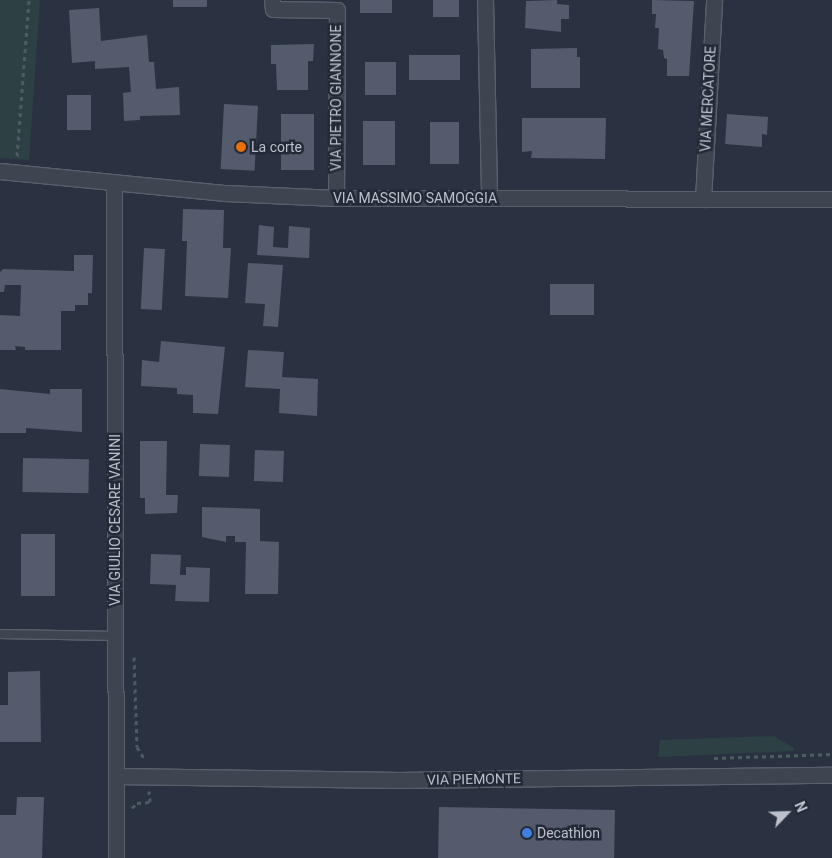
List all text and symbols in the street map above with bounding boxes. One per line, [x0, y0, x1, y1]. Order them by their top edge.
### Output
street label: VIA PIETRO GIANNONE [328, 25, 344, 171]
street label: VIA MERCATORE [697, 46, 719, 152]
place label: La corte [251, 139, 302, 155]
marker: La corte [235, 141, 247, 153]
street label: VIA MASSIMO SAMOGGIA [333, 190, 497, 206]
street label: VIA GIULIO CESARE VANINI [107, 434, 123, 606]
street label: VIA PIEMONTE [427, 770, 521, 788]
north arrow [762, 788, 812, 838]
text: N [791, 799, 810, 815]
place label: Decathlon [537, 825, 600, 841]
marker: Decathlon [521, 827, 533, 839]

